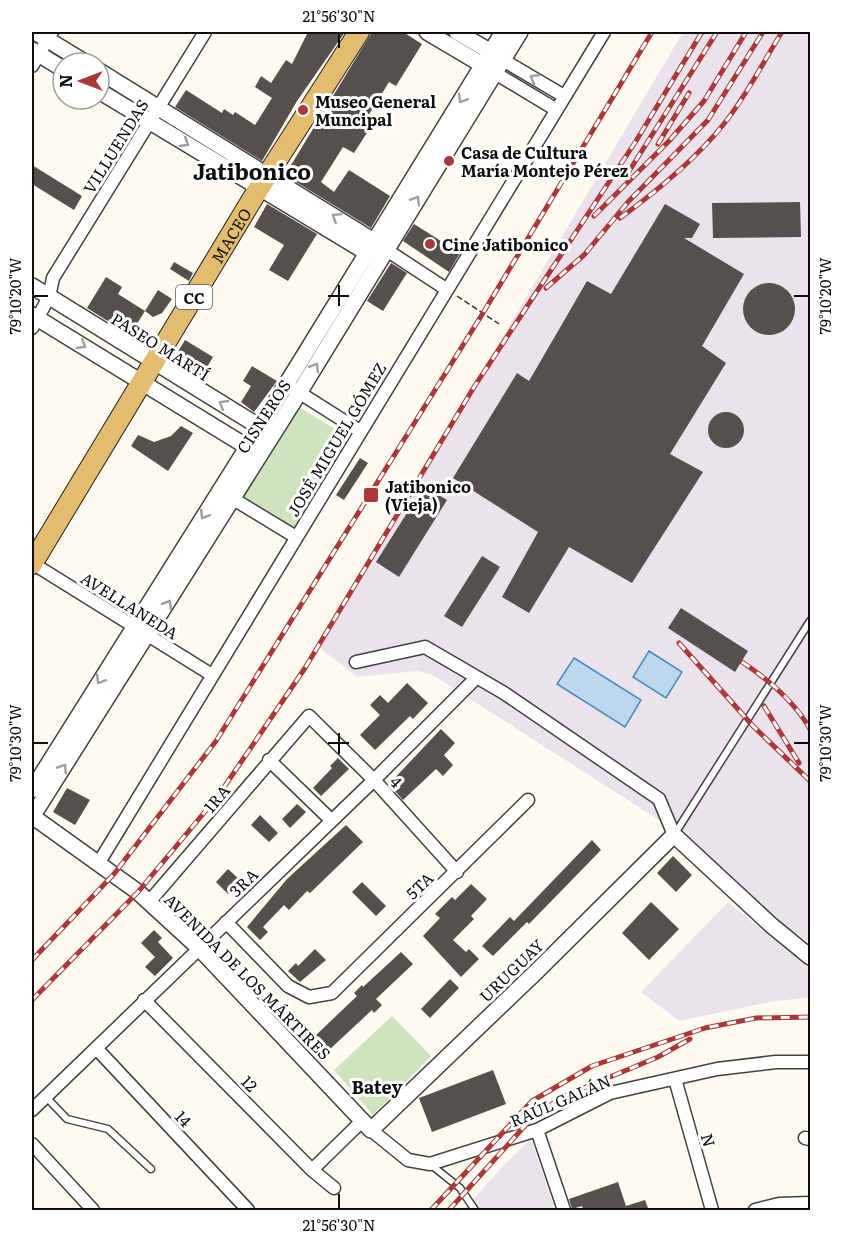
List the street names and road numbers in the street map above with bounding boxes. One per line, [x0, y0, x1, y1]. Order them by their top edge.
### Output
street label: VILLUENDAS [76, 94, 154, 198]
street label: MACEO [204, 203, 257, 268]
road number: CC [176, 285, 212, 309]
street label: PASEO MARTÍ [107, 306, 215, 386]
street label: JOSÉ MIGUEL GÓMEZ [280, 357, 392, 521]
street label: CISNEROS [230, 374, 296, 458]
street label: AVELLANEDA [77, 565, 184, 645]
street label: 4 [385, 770, 409, 792]
street label: 1RA [197, 779, 235, 817]
street label: 3RA [223, 862, 263, 902]
street label: 5TA [400, 866, 438, 904]
street label: AVENIDA DE LOS MÁRTIRES [159, 887, 337, 1065]
street label: URUGUAY [473, 933, 549, 1007]
street label: RAÚL GALÁN [506, 1068, 614, 1132]
street label: 12 [236, 1069, 264, 1097]
street label: 14 [170, 1104, 198, 1132]
street label: N [696, 1130, 722, 1150]

